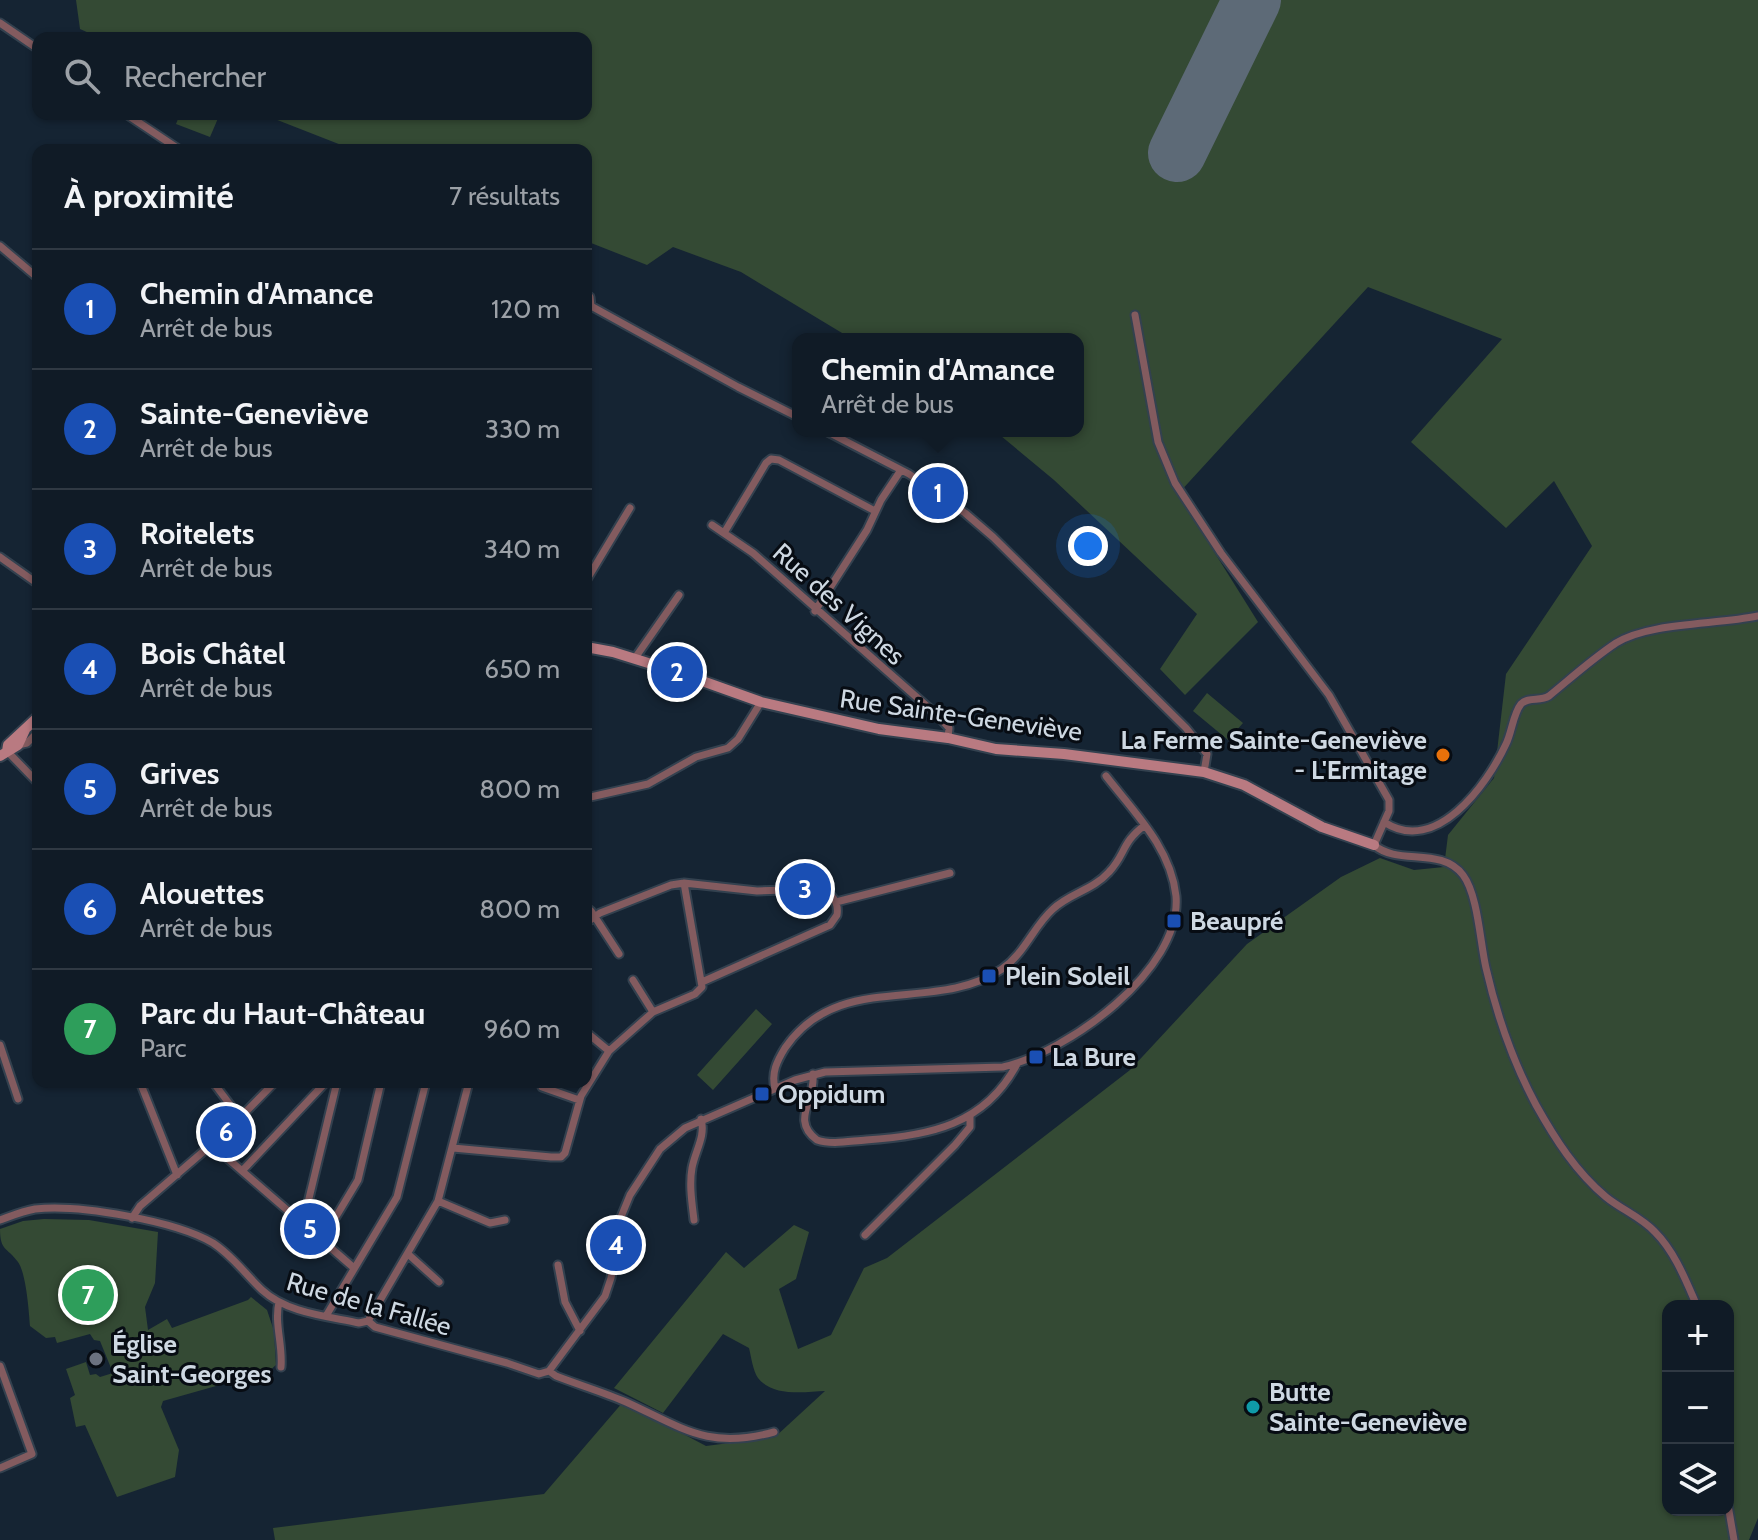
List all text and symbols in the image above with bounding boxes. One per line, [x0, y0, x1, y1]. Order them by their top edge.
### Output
search box [32, 32, 592, 120]
icon: search [60, 54, 104, 98]
text: Rechercher [124, 58, 266, 95]
text: À proximité [64, 175, 234, 217]
text: 7 résultats [449, 180, 560, 212]
text: Chemin d'Amance [140, 275, 374, 312]
text: 1 [85, 293, 95, 325]
text: 120 m [491, 293, 560, 325]
text: Arrêt de bus [140, 312, 272, 344]
popup [792, 333, 1084, 437]
text: Chemin d'Amance [821, 351, 1055, 388]
text: Arrêt de bus [821, 388, 954, 420]
text: Sainte-Geneviève [140, 395, 369, 432]
text: 2 [83, 413, 97, 445]
text: 330 m [485, 413, 560, 445]
text: Arrêt de bus [140, 432, 272, 464]
pin: 1 [912, 463, 964, 523]
text: Roitelets [140, 515, 254, 552]
your location [1068, 526, 1108, 566]
text: 3 [83, 533, 97, 565]
text: 340 m [484, 533, 560, 565]
street label: Rue des Vignes [766, 536, 912, 672]
text: Arrêt de bus [140, 552, 272, 584]
text: Bois Châtel [140, 635, 286, 672]
pin: 2 [651, 642, 703, 702]
text: 4 [82, 653, 98, 685]
text: 650 m [484, 653, 560, 685]
text: Arrêt de bus [140, 672, 272, 704]
street label: Rue Sainte-Geneviève [838, 682, 1084, 748]
place label: La Ferme Sainte-Geneviève - L'Ermitage [1120, 724, 1427, 786]
marker: La Ferme Sainte-Geneviève - L'Ermitage [1434, 746, 1452, 764]
text: Grives [140, 755, 220, 792]
text: 5 [83, 773, 97, 805]
text: 800 m [479, 773, 560, 805]
text: Arrêt de bus [140, 792, 272, 824]
pin: 3 [779, 859, 831, 919]
text: Alouettes [140, 875, 264, 912]
text: 6 [83, 893, 97, 925]
text: 800 m [479, 893, 560, 925]
place label: Beaupré [1190, 905, 1283, 937]
text: Arrêt de bus [140, 912, 272, 944]
marker: Beaupré [1165, 912, 1183, 930]
place label: Plein Soleil [1005, 960, 1130, 992]
marker: Plein Soleil [980, 967, 998, 985]
text: Parc du Haut-Château [140, 995, 425, 1032]
text: 7 [83, 1013, 97, 1045]
text: 960 m [484, 1013, 560, 1045]
text: Parc [140, 1032, 187, 1064]
place label: La Bure [1052, 1041, 1136, 1073]
marker: La Bure [1027, 1048, 1045, 1066]
place label: Oppidum [778, 1078, 885, 1110]
marker: Oppidum [753, 1085, 771, 1103]
pin: 6 [200, 1102, 252, 1162]
pin: 5 [284, 1199, 336, 1259]
pin: 4 [590, 1215, 642, 1275]
pin: 7 [62, 1265, 114, 1325]
street label: Rue de la Fallée [283, 1265, 455, 1343]
map controls [1662, 1300, 1734, 1516]
button: + [1662, 1300, 1734, 1372]
place label: Église Saint-Georges [112, 1328, 271, 1390]
marker: Église Saint-Georges [87, 1350, 105, 1368]
button: − [1662, 1372, 1734, 1444]
place label: Butte Sainte-Geneviève [1269, 1376, 1467, 1438]
marker: Butte Sainte-Geneviève [1244, 1398, 1262, 1416]
button: layers [1662, 1444, 1734, 1516]

